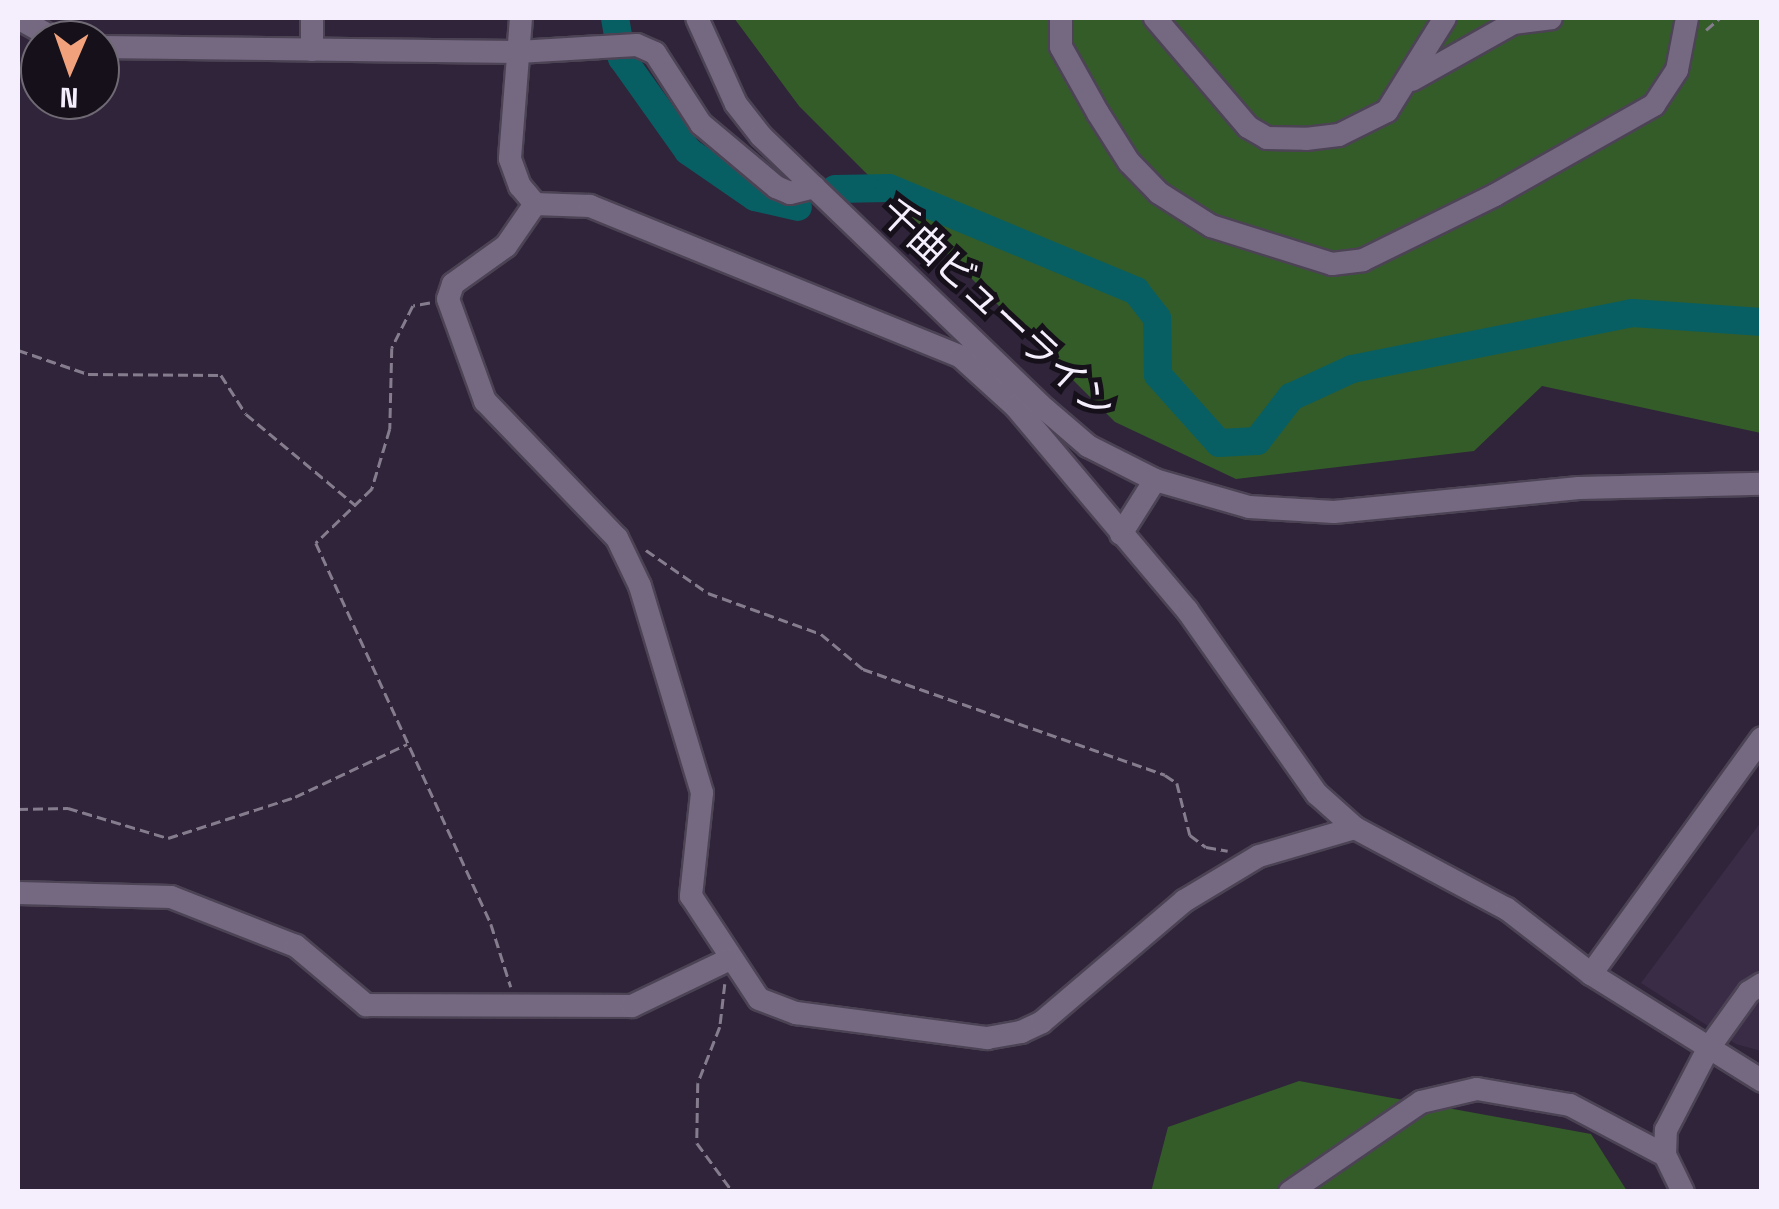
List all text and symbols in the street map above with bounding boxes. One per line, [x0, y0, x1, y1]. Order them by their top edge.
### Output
north arrow [20, 20, 120, 120]
text: N [59, 80, 79, 116]
street label: 千曲ビューライン [870, 190, 1124, 430]

